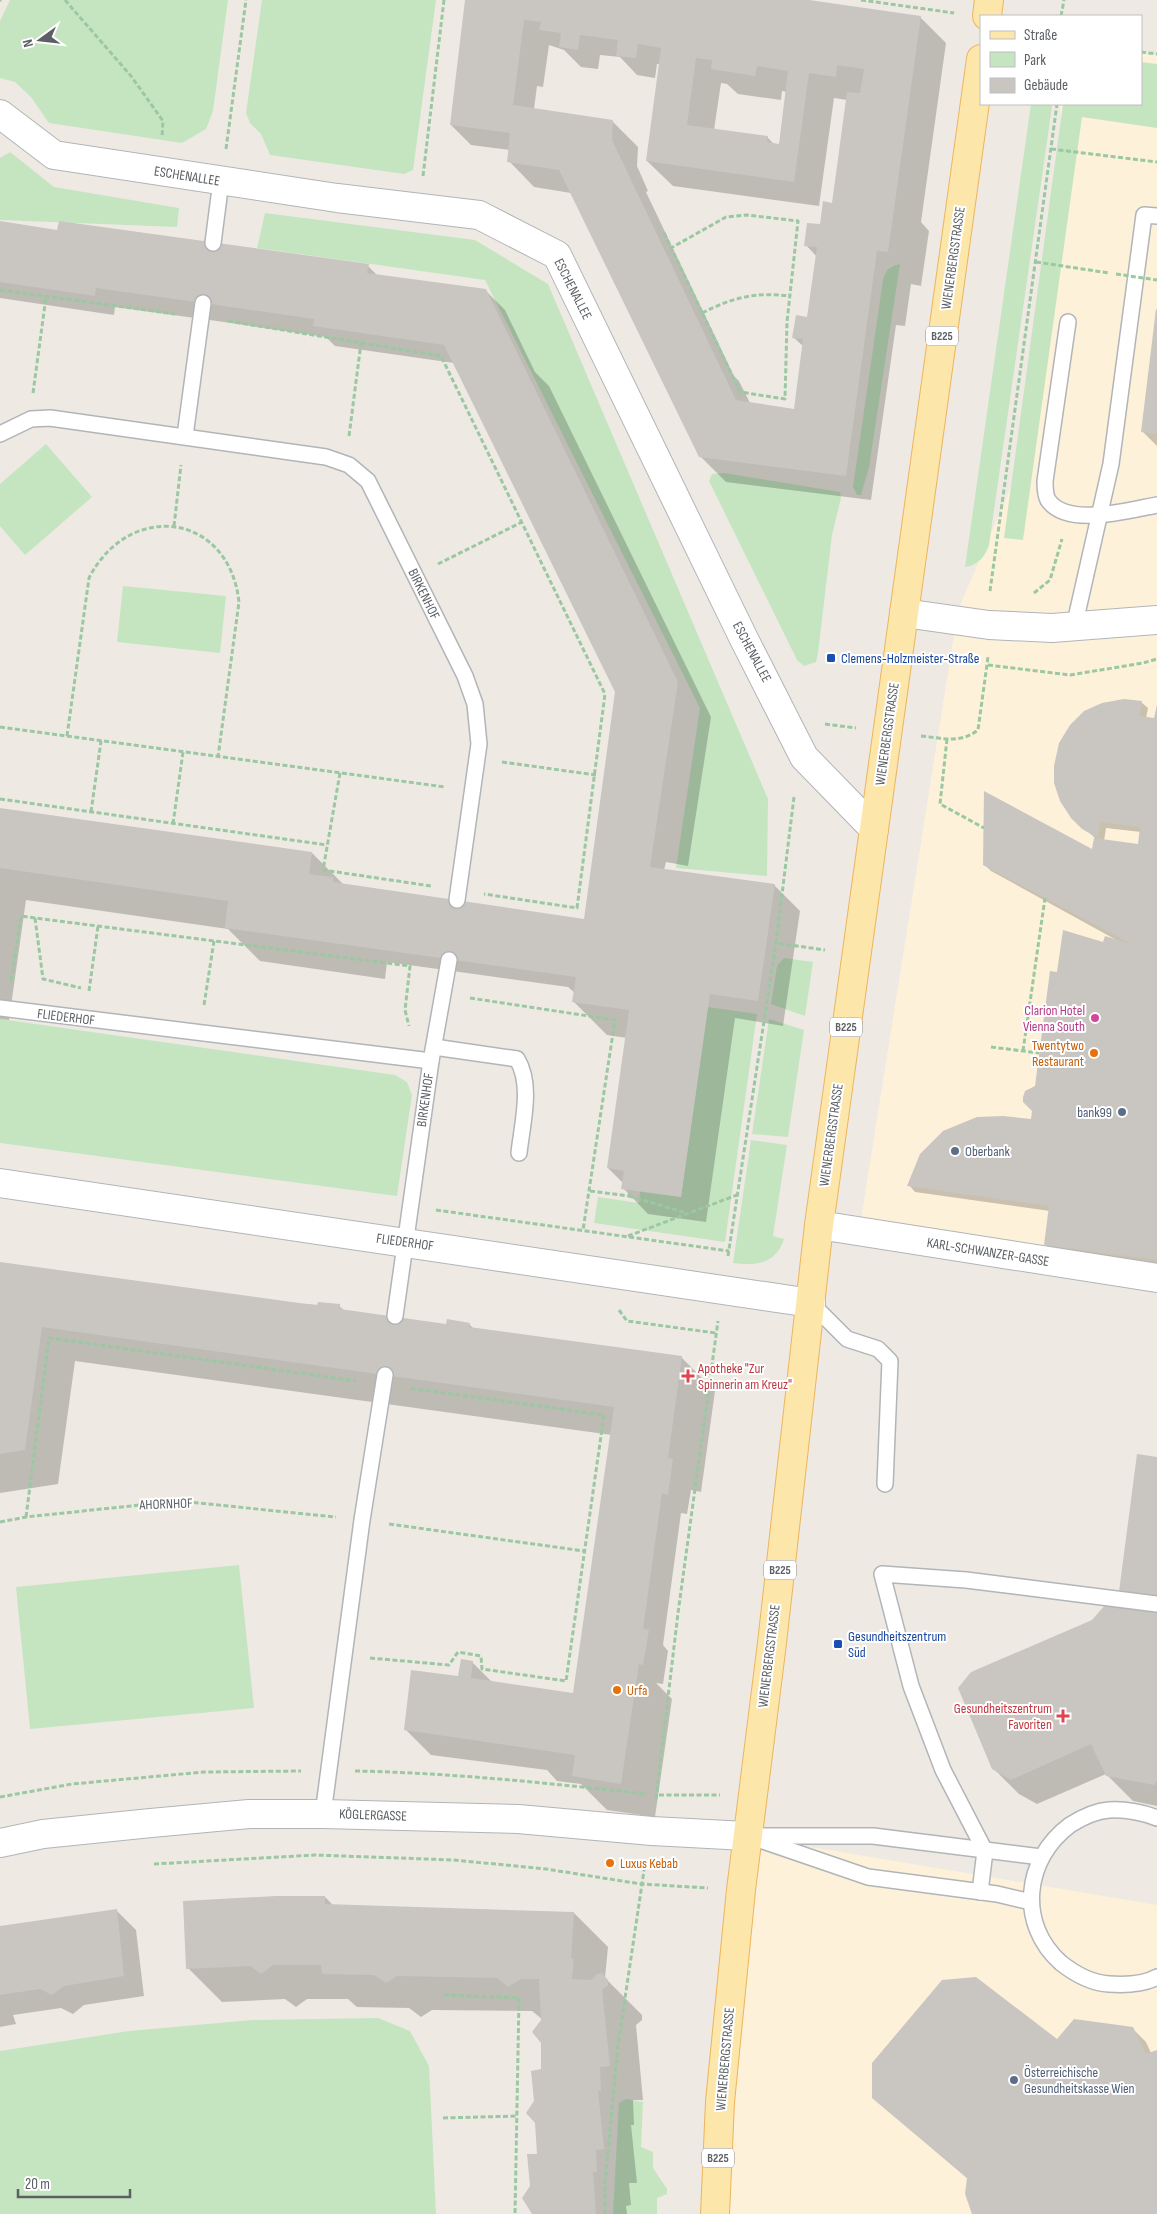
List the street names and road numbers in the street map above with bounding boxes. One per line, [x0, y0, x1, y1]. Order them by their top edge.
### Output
street label: ESCHENALLEE [153, 162, 221, 190]
street label: WIENERBERGSTRASSE [937, 205, 969, 311]
street label: ESCHENALLEE [550, 256, 596, 323]
road number: B225 [926, 326, 958, 346]
street label: BIRKENHOF [404, 566, 444, 623]
street label: ESCHENALLEE [729, 619, 775, 686]
street label: WIENERBERGSTRASSE [871, 681, 903, 787]
street label: FLIEDERHOF [36, 1005, 96, 1029]
road number: B225 [830, 1018, 862, 1036]
street label: BIRKENHOF [413, 1071, 437, 1128]
street label: WIENERBERGSTRASSE [815, 1082, 847, 1188]
street label: FLIEDERHOF [375, 1230, 435, 1255]
street label: KARL-SCHWANZER-GASSE [926, 1234, 1051, 1270]
street label: AHORNHOF [138, 1495, 193, 1513]
road number: B225 [764, 1560, 796, 1580]
street label: WIENERBERGSTRASSE [754, 1603, 784, 1709]
street label: KÖGLERGASSE [339, 1805, 407, 1825]
street label: WIENERBERGSTRASSE [712, 2006, 738, 2111]
road number: B225 [702, 2148, 734, 2168]

